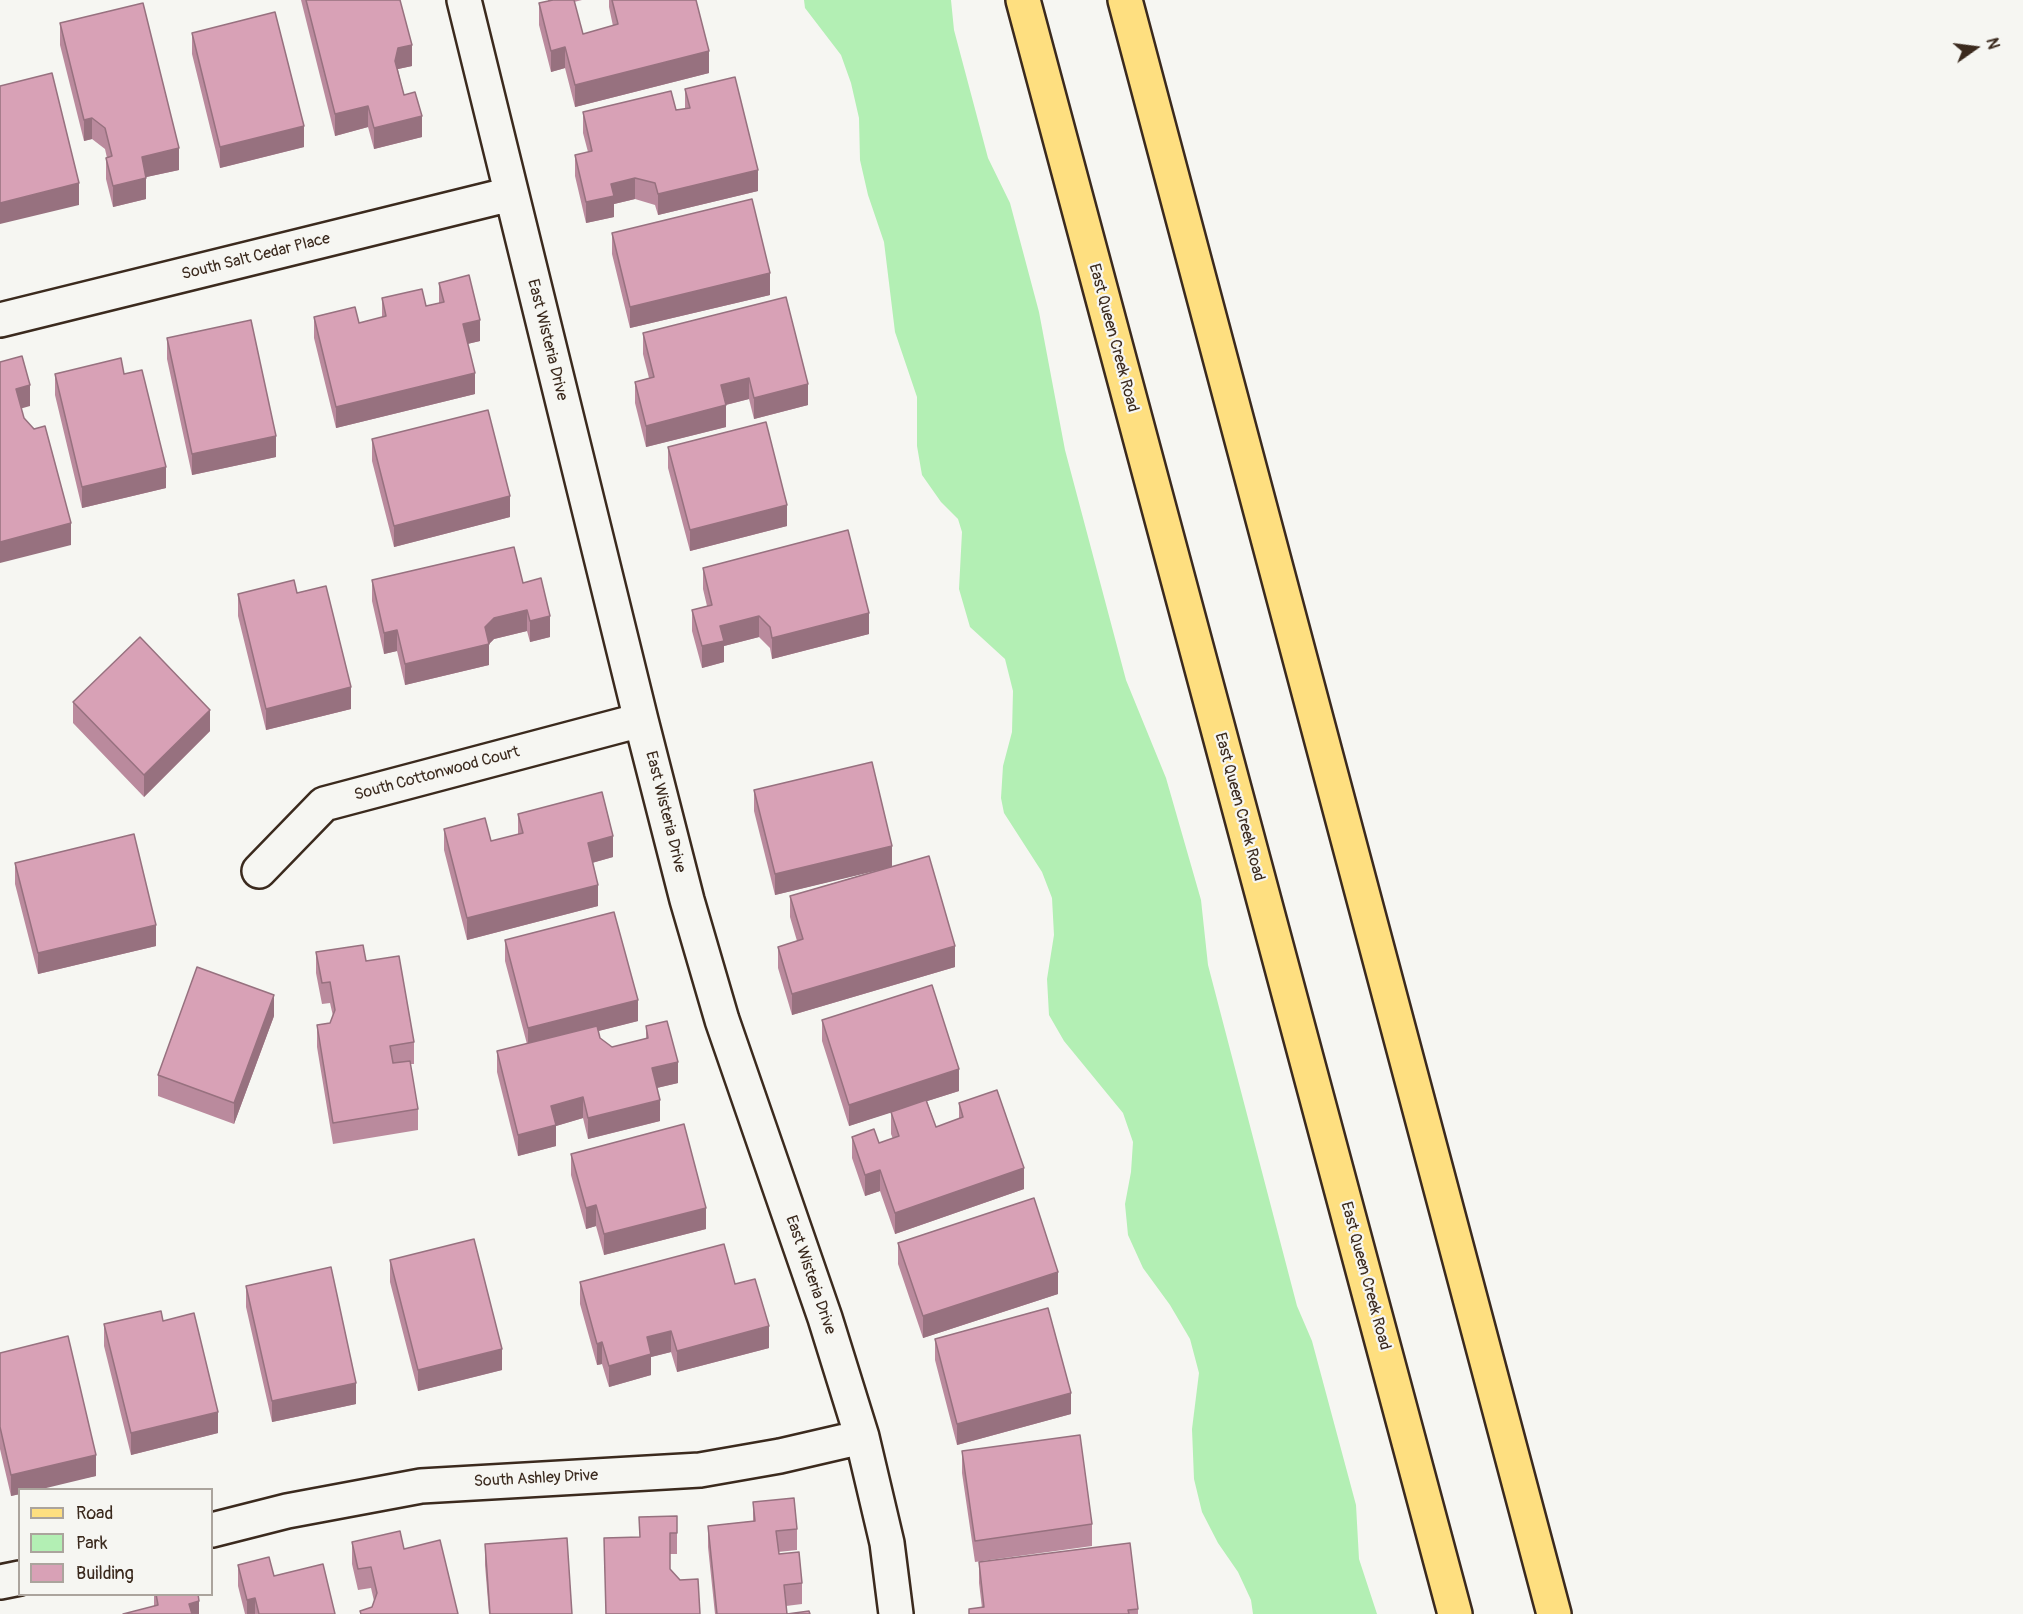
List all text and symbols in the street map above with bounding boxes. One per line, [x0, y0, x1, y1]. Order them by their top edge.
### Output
north arrow [1945, 18, 2005, 78]
text: N [1981, 36, 2003, 51]
street label: South Salt Cedar Place [180, 229, 332, 285]
street label: East Queen Creek Road [1084, 262, 1142, 414]
street label: East Wisteria Drive [523, 277, 571, 403]
street label: East Queen Creek Road [1210, 731, 1268, 883]
street label: South Cottonwood Court [352, 743, 522, 805]
street label: East Wisteria Drive [641, 749, 689, 875]
street label: East Queen Creek Road [1336, 1200, 1394, 1352]
street label: East Wisteria Drive [781, 1213, 839, 1337]
street label: South Ashley Drive [473, 1466, 599, 1492]
legend [18, 1488, 213, 1596]
text: Road [76, 1502, 113, 1525]
text: Park [76, 1532, 108, 1555]
text: Building [76, 1562, 134, 1585]

